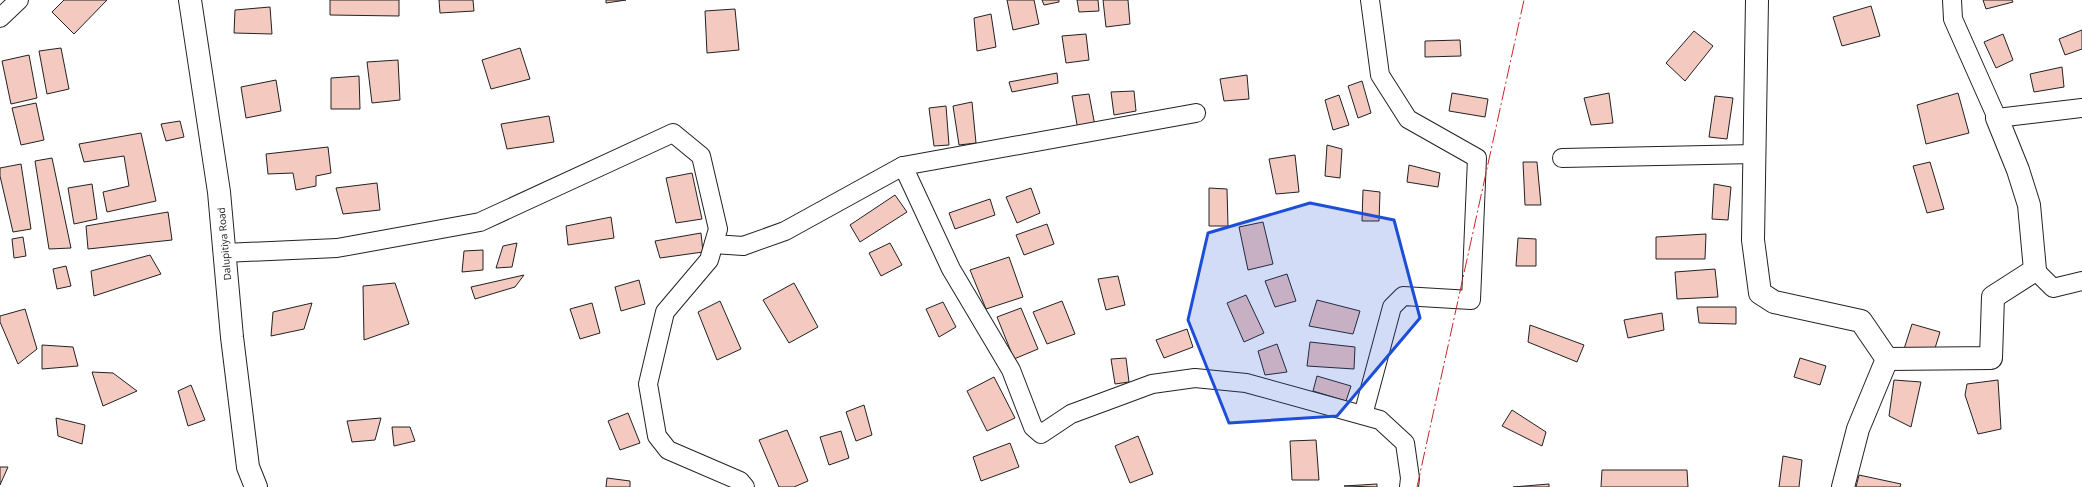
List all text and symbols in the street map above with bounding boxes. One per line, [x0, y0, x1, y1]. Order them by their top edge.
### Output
street label: Dalupitiya Road [214, 207, 234, 281]

